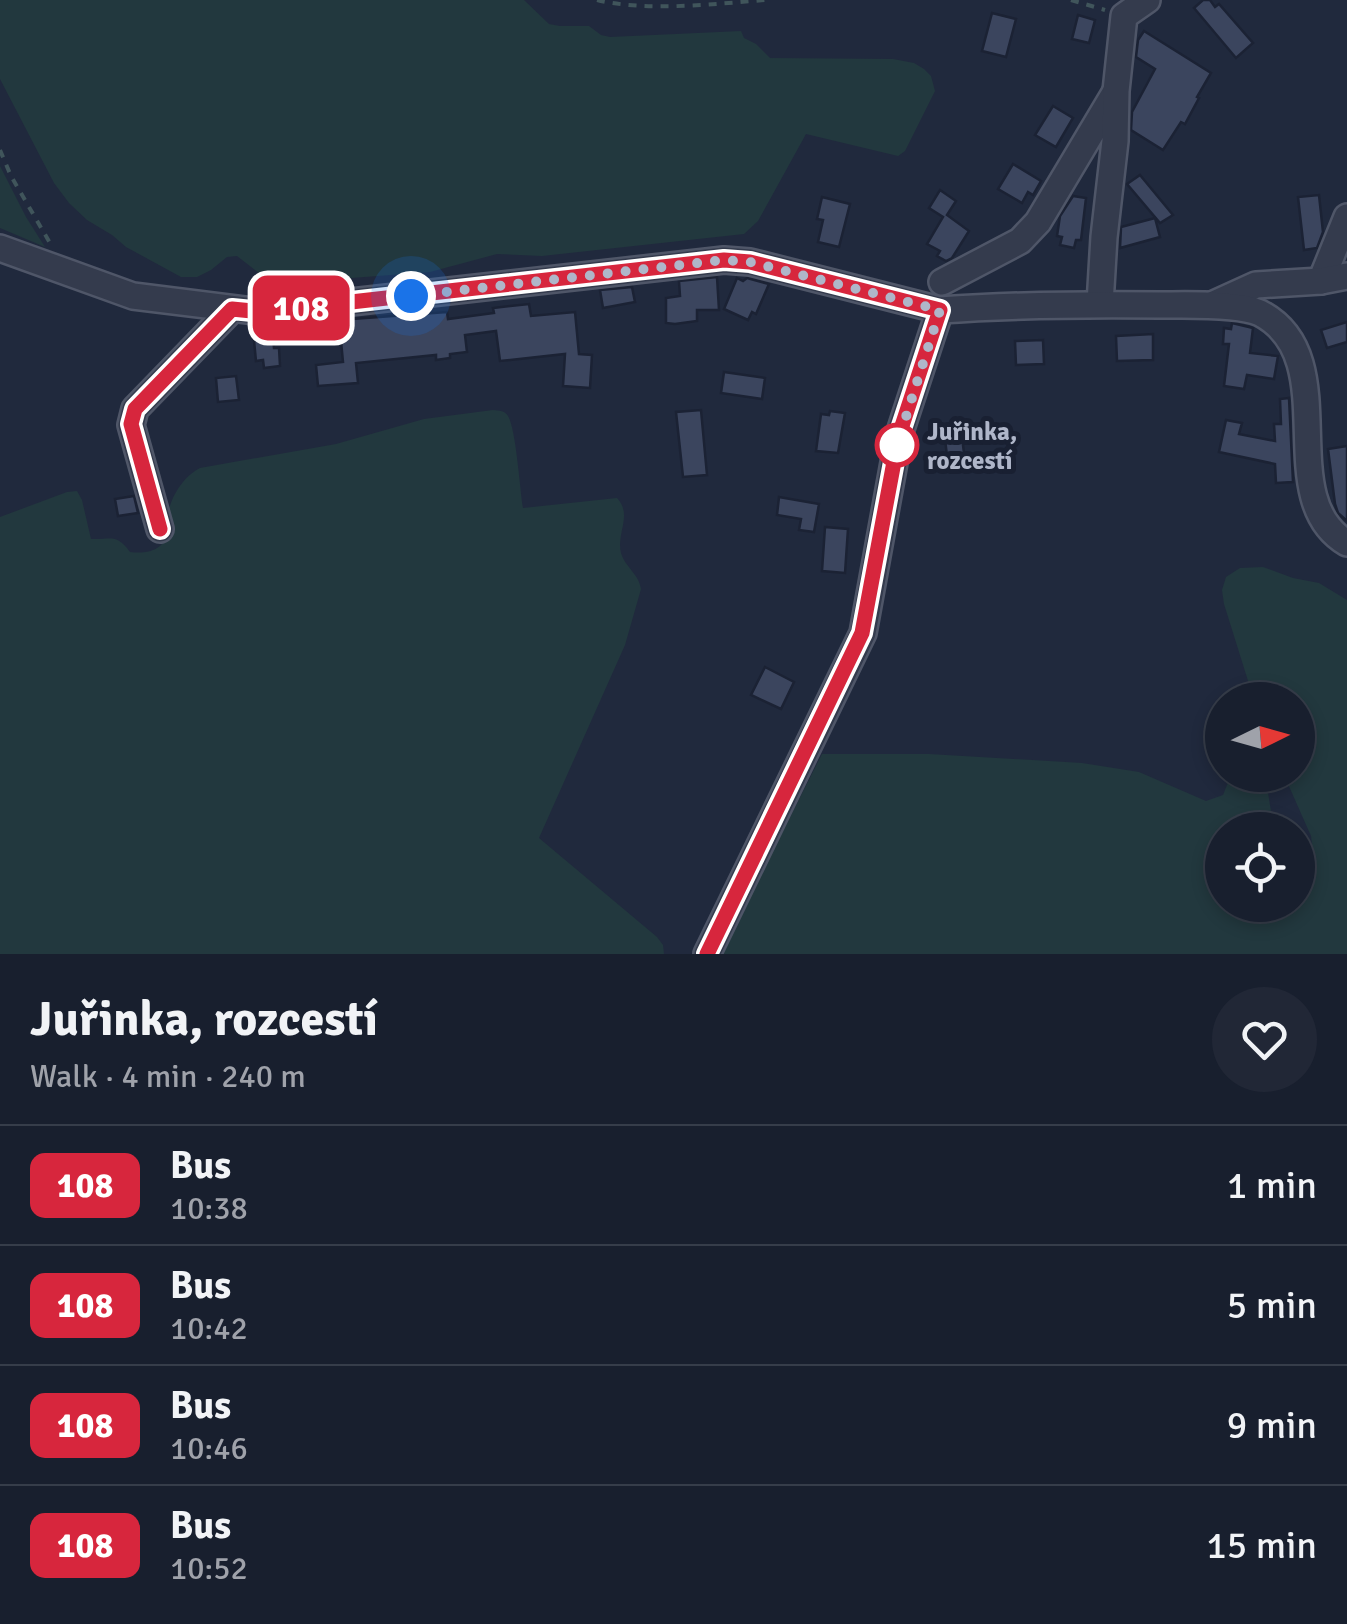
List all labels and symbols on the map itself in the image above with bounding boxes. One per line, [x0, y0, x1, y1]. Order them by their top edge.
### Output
your location [386, 271, 436, 321]
line badge: 108 [244, 276, 358, 340]
place label: Juřinka, rozcestí [927, 416, 1017, 476]
marker: Juřinka, rozcestí [876, 424, 918, 466]
north arrow [1205, 682, 1315, 792]

